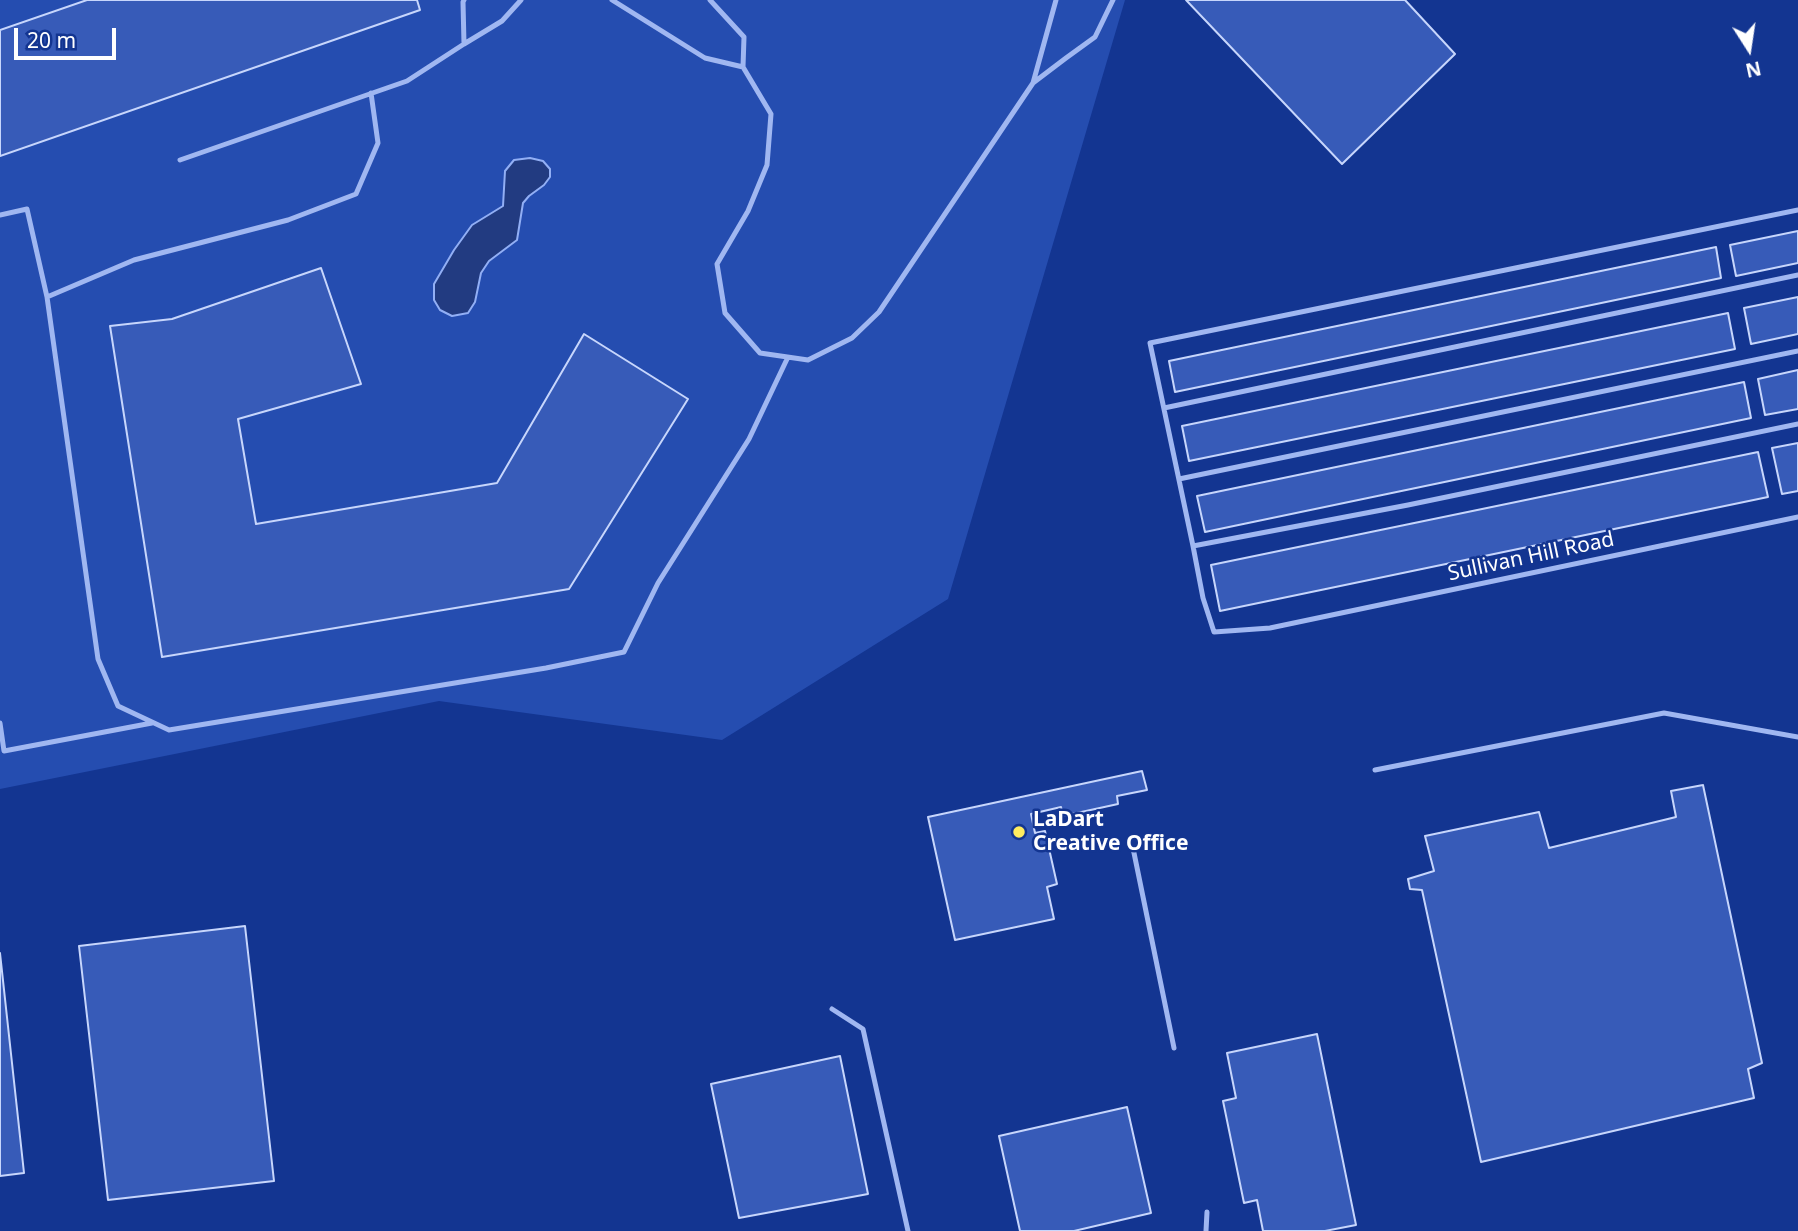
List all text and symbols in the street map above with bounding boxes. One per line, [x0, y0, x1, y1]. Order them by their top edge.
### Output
scale bar [18, 14, 119, 58]
north arrow [1714, 14, 1784, 84]
text: 20 m [27, 26, 76, 54]
text: N [1743, 55, 1764, 84]
street label: Sullivan Hill Road [1446, 527, 1616, 587]
place label: LaDart Creative Office [1033, 807, 1188, 857]
marker: LaDart Creative Office [1011, 824, 1027, 840]

